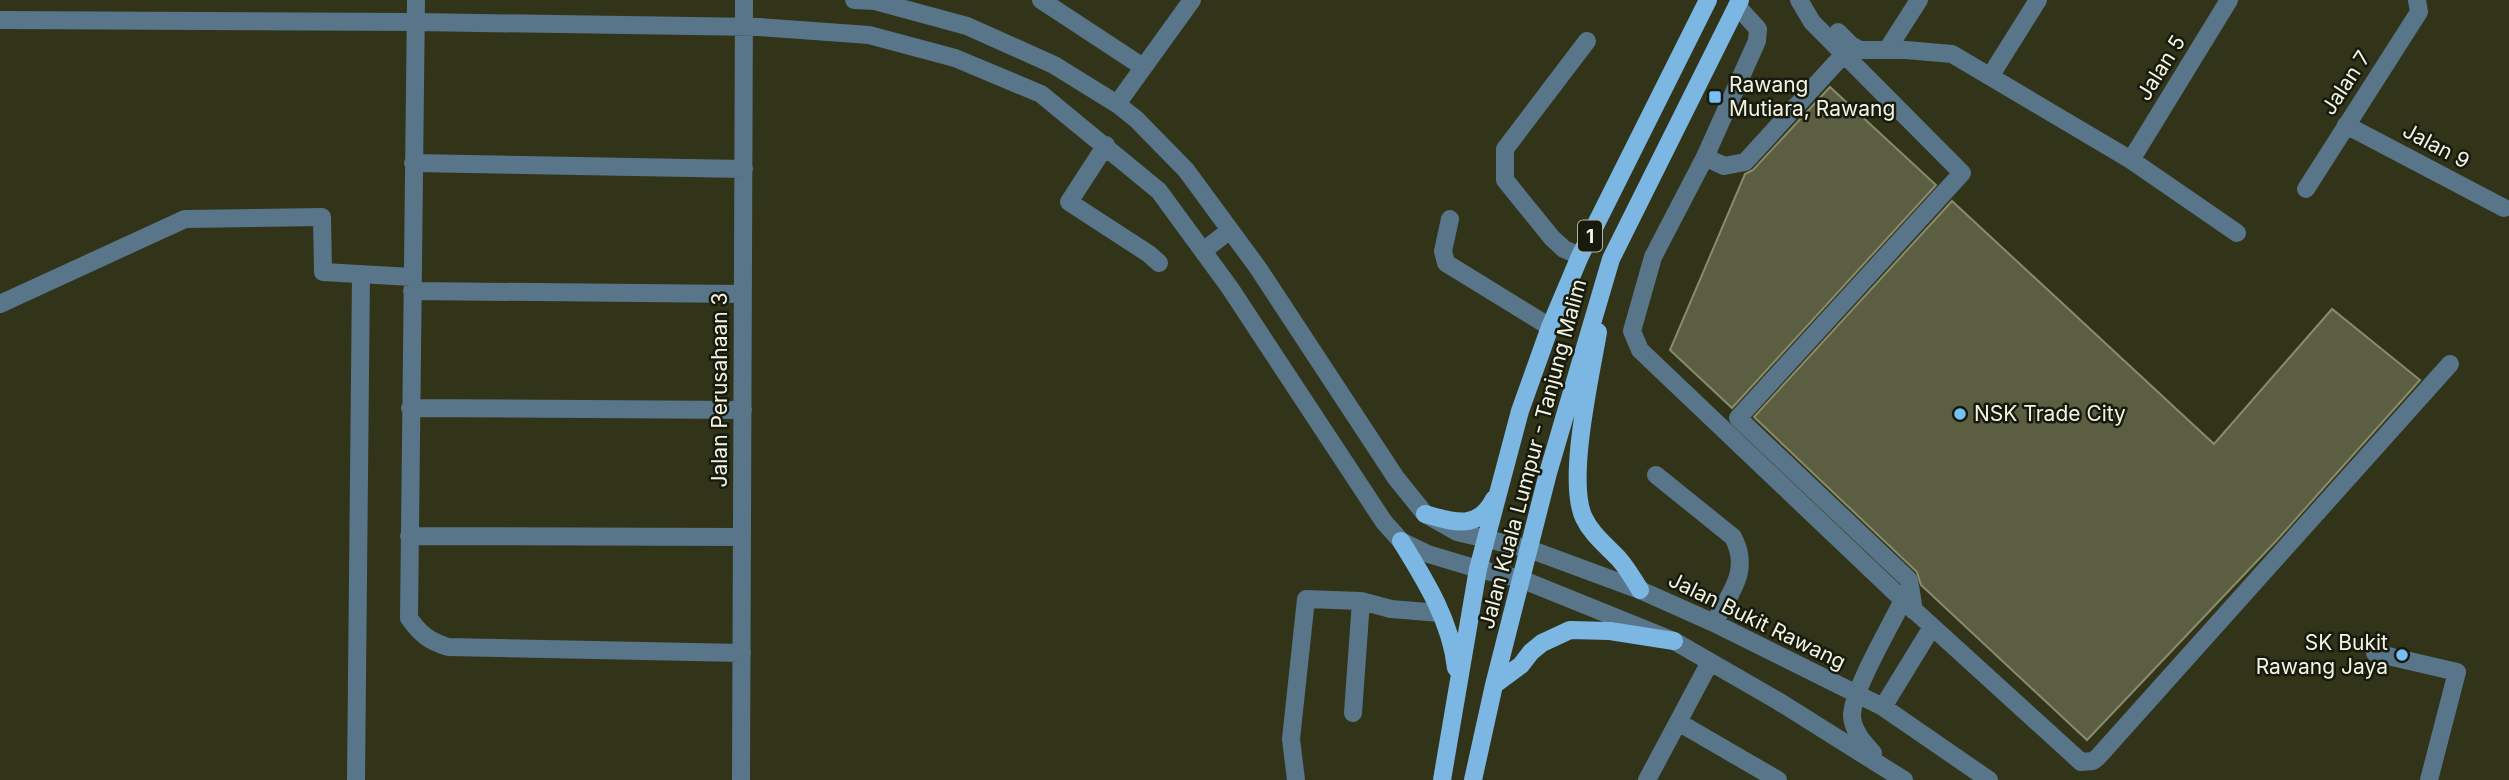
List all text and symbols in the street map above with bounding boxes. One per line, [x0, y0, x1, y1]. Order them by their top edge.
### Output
street label: Jalan 5 [2131, 31, 2190, 105]
street label: Jalan 7 [2316, 46, 2375, 119]
place label: Rawang Mutiara, Rawang [1729, 72, 1895, 121]
marker: Rawang Mutiara, Rawang [1707, 89, 1723, 105]
street label: Jalan 9 [2399, 118, 2474, 173]
road number: 1 [1578, 220, 1602, 252]
street label: Jalan Kuala Lumpur - Tanjung Malim [1474, 276, 1591, 631]
street label: Jalan Perusahaan 3 [707, 293, 732, 488]
place label: NSK Trade City [1974, 401, 2126, 426]
marker: NSK Trade City [1952, 406, 1968, 422]
street label: Jalan Bukit Rawang [1665, 567, 1850, 674]
place label: SK Bukit Rawang Jaya [2256, 630, 2388, 679]
marker: SK Bukit Rawang Jaya [2394, 647, 2410, 663]

